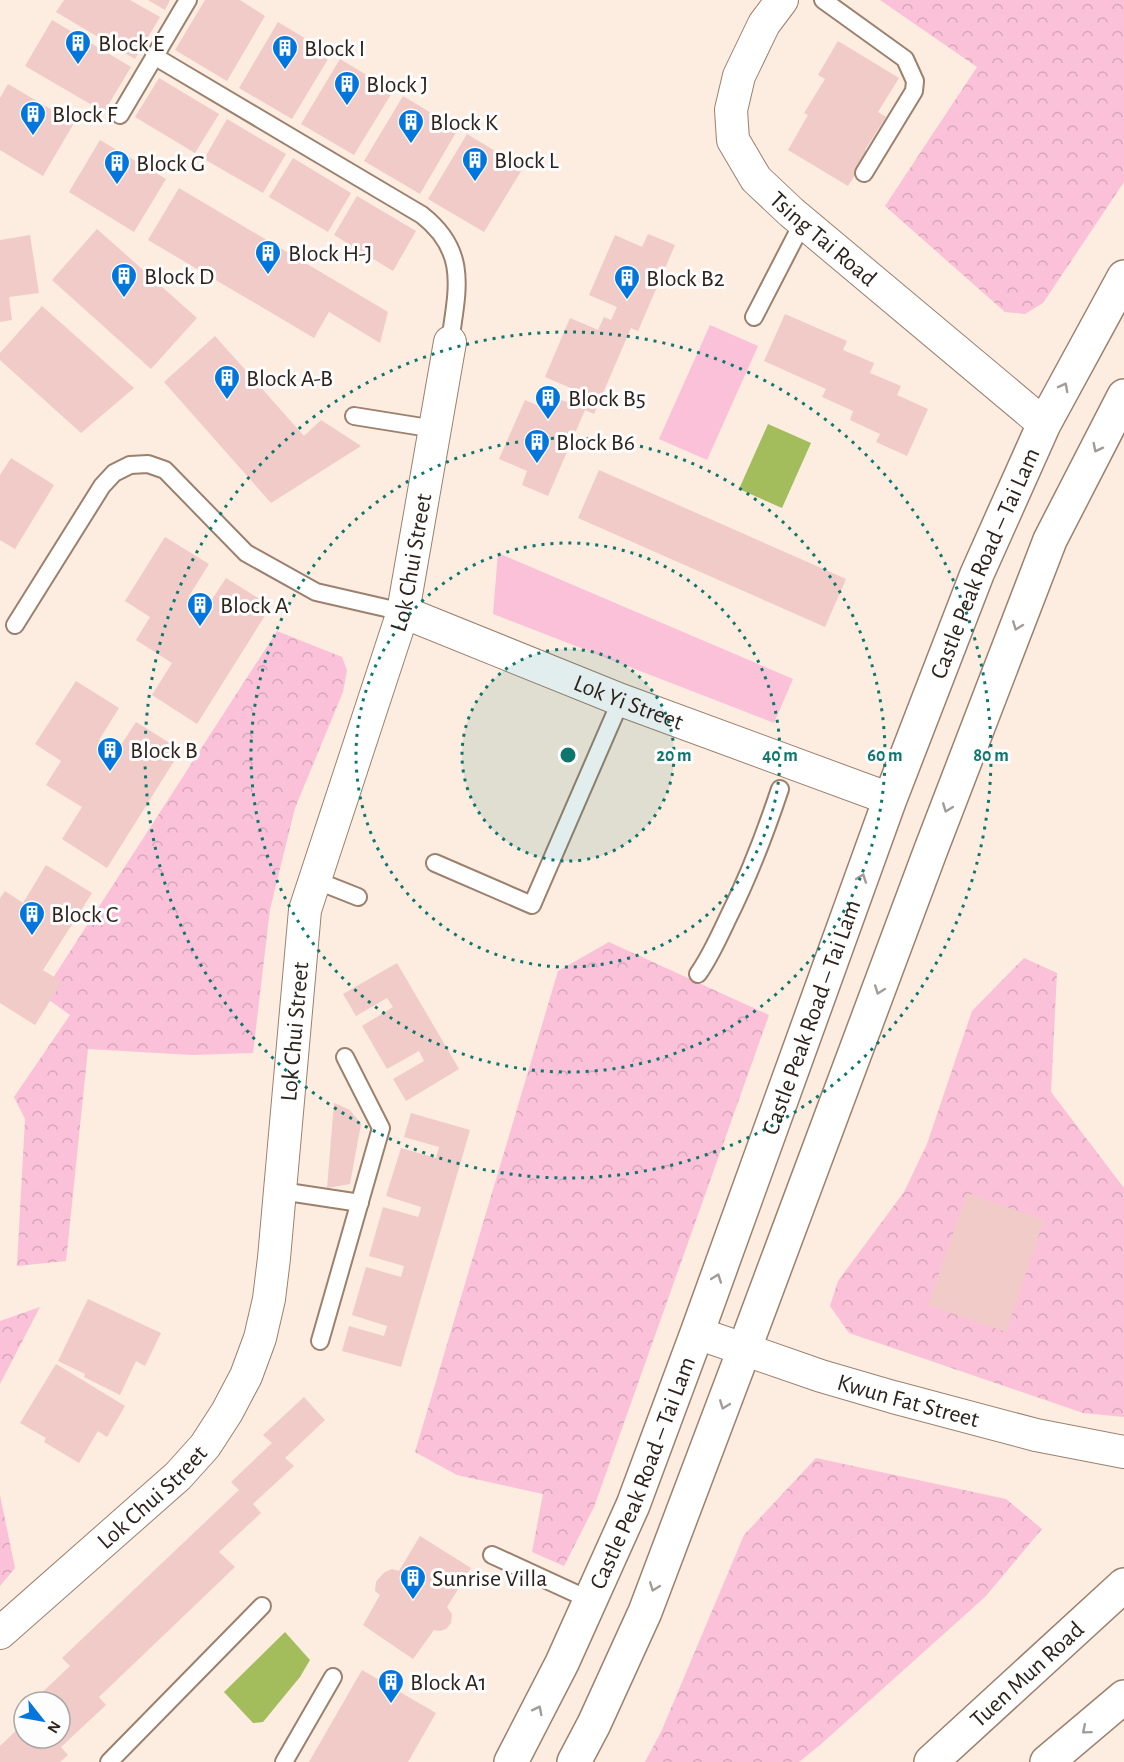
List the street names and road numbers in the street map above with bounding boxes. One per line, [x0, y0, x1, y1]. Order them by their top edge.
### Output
street label: Tsing Tai Road [765, 188, 881, 291]
street label: Castle Peak Road – Tai Lam [927, 445, 1045, 682]
street label: Lok Chui Street [386, 491, 436, 635]
street label: Lok Yi Street [570, 671, 687, 735]
street label: Castle Peak Road – Tai Lam [759, 897, 866, 1138]
street label: Lok Chui Street [277, 961, 313, 1102]
street label: Castle Peak Road – Tai Lam [586, 1354, 700, 1593]
street label: Kwun Fat Street [834, 1370, 982, 1432]
street label: Lok Chui Street [93, 1441, 212, 1554]
street label: Tuen Mun Road [966, 1617, 1089, 1732]

